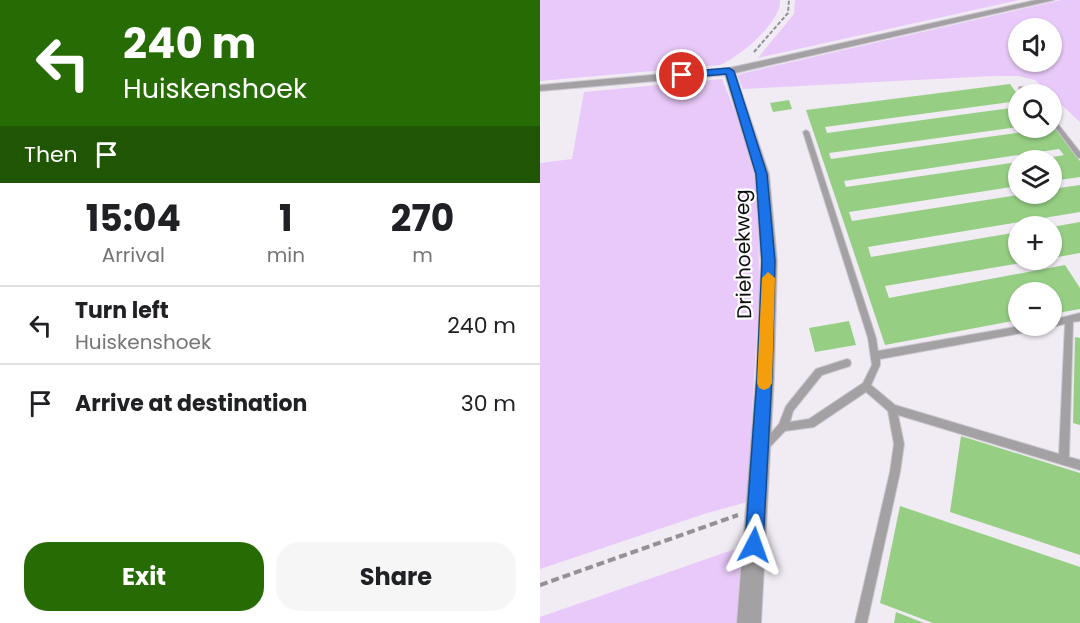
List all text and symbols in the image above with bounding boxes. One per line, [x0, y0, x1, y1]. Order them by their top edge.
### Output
text: 240 m [123, 14, 256, 73]
map controls [1008, 18, 1062, 336]
button: sound [1008, 18, 1062, 72]
icon: left [24, 24, 102, 102]
pin [656, 49, 707, 100]
icon: arrive [665, 58, 698, 91]
text: Huiskenshoek [123, 70, 307, 107]
button: search [1008, 84, 1062, 138]
icon: arrive [90, 138, 123, 171]
text: Then [24, 139, 78, 170]
button: layers [1008, 150, 1062, 204]
street label: Driehoekweg [728, 189, 758, 319]
text: 15:04 [86, 193, 181, 244]
text: 1 [279, 193, 293, 244]
text: 270 [391, 193, 454, 244]
button: + [1008, 216, 1062, 270]
text: Arrival [102, 241, 165, 269]
text: min [267, 241, 305, 269]
text: m [412, 241, 433, 269]
button: − [1008, 282, 1062, 336]
text: Turn left [75, 295, 169, 326]
icon: left [24, 309, 57, 342]
text: 240 m [447, 310, 516, 341]
text: Huiskenshoek [75, 328, 211, 356]
icon: arrive [24, 387, 57, 420]
text: Arrive at destination [75, 388, 307, 419]
text: 30 m [461, 388, 516, 419]
position arrow [722, 513, 786, 577]
button: Exit [24, 542, 264, 611]
button: Share [276, 542, 516, 611]

